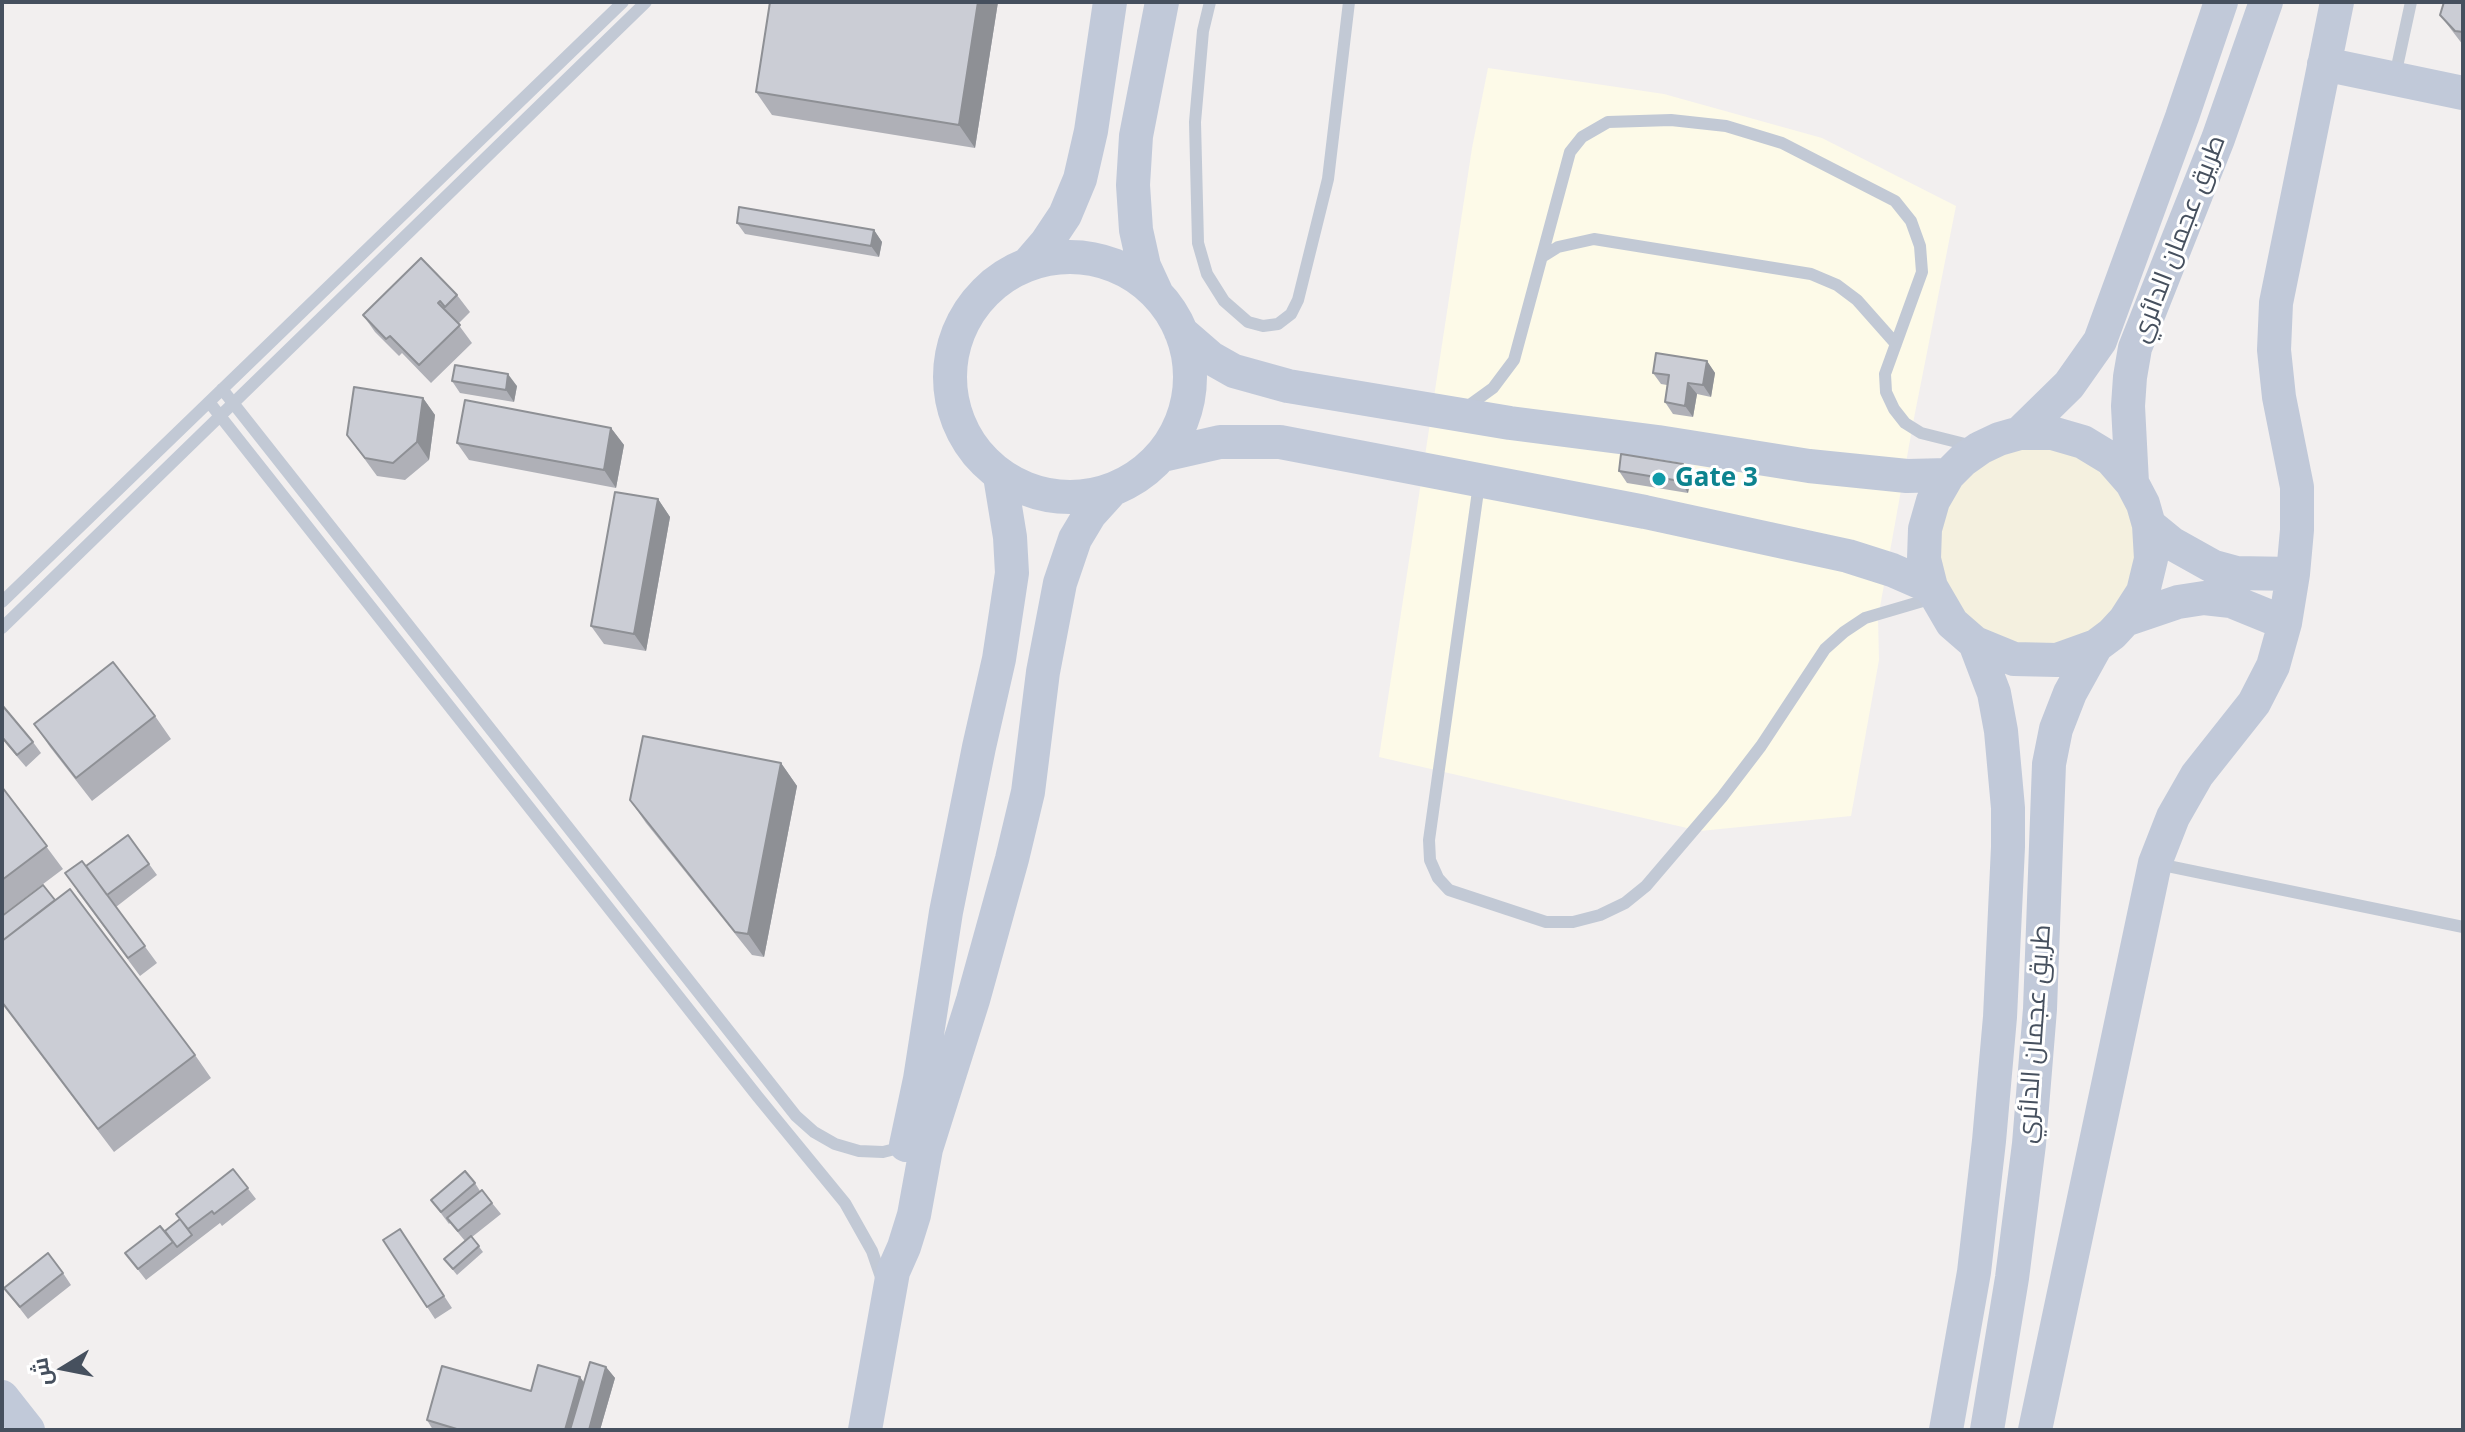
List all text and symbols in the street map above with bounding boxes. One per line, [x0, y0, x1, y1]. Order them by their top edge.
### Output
street label: طريق عجمان الدائري [2125, 131, 2233, 347]
place label: Gate 3 [1675, 463, 1758, 495]
marker: Gate 3 [1650, 470, 1668, 488]
street label: طريق عجمان الدائري [2012, 923, 2058, 1145]
north arrow [24, 1328, 104, 1408]
text: ش [23, 1356, 58, 1389]

